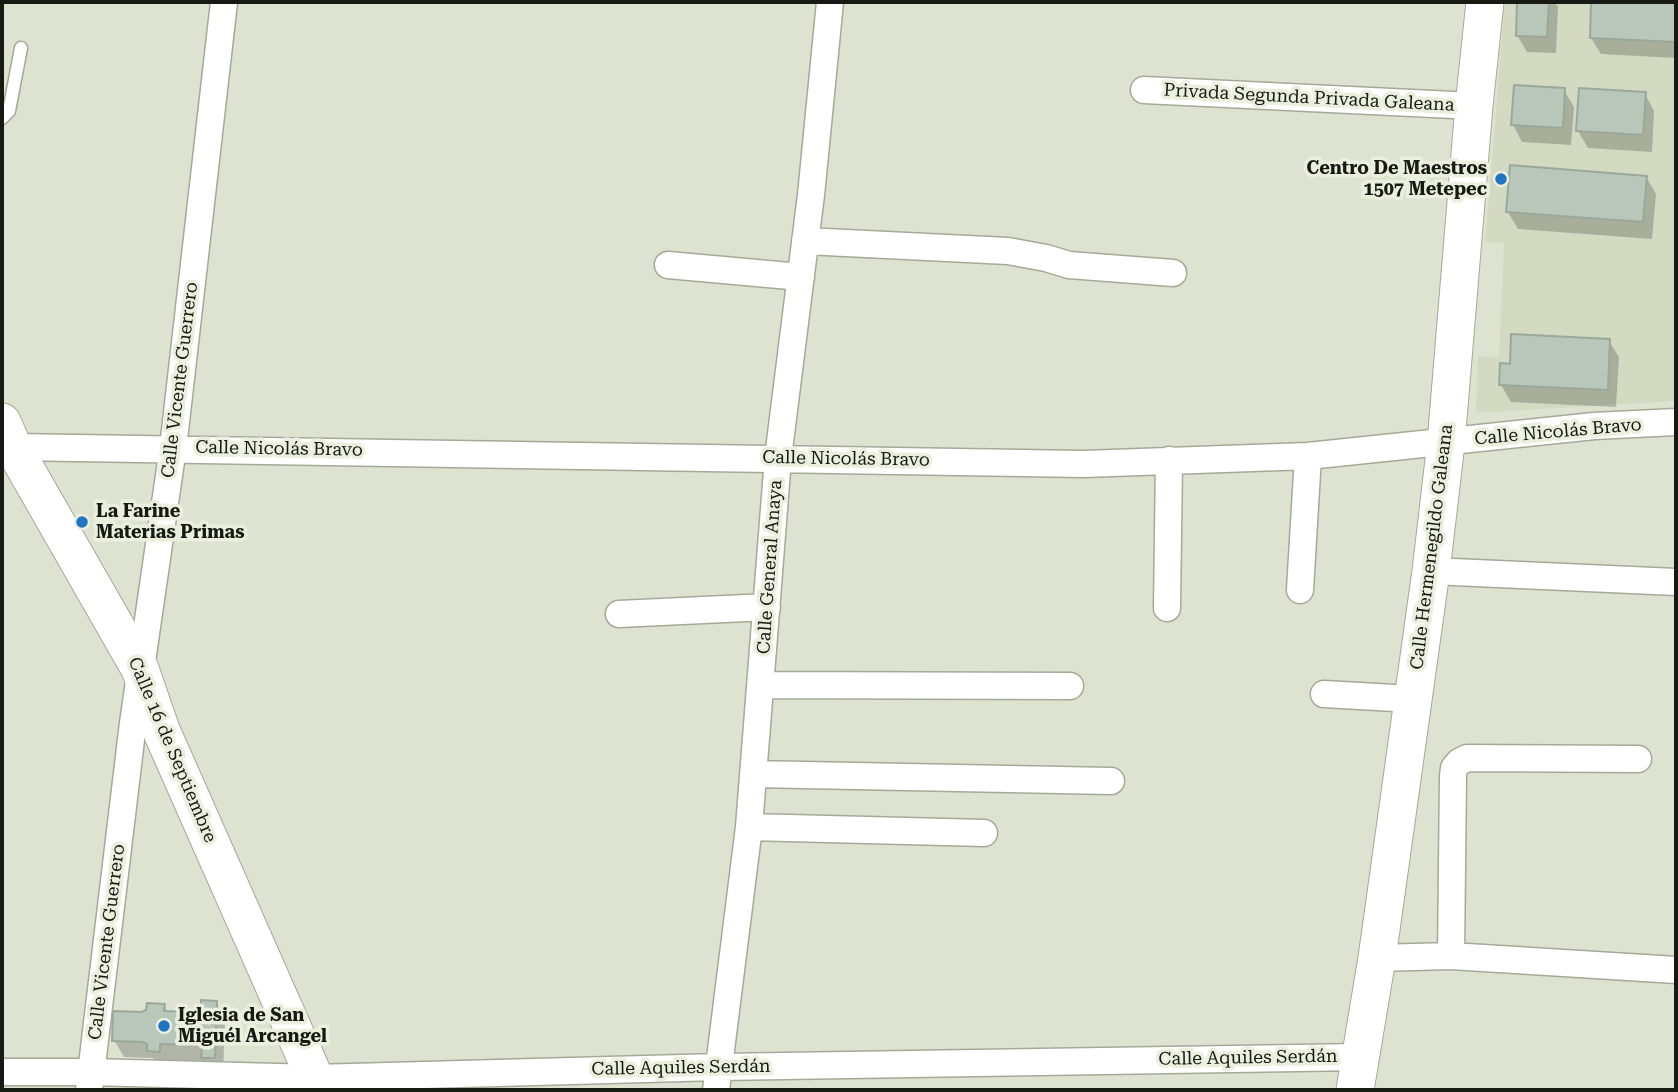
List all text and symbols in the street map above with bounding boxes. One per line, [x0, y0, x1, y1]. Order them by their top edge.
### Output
street label: Privada Segunda Privada Galeana [1163, 80, 1455, 116]
place label: Centro De Maestros 1507 Metepec [1306, 158, 1487, 200]
marker: Centro De Maestros 1507 Metepec [1493, 171, 1509, 187]
street label: Calle Vicente Guerrero [157, 281, 203, 479]
street label: Calle Nicolás Bravo [1474, 414, 1642, 450]
street label: Calle Hermenegildo Galeana [1406, 423, 1458, 671]
street label: Calle Nicolás Bravo [195, 437, 363, 461]
street label: Calle Nicolás Bravo [762, 447, 930, 471]
street label: Calle General Anaya [753, 479, 787, 655]
place label: La Farine Materias Primas [96, 501, 245, 544]
marker: La Farine Materias Primas [74, 514, 90, 530]
street label: Calle 16 de Septiembre [123, 654, 221, 846]
street label: Calle Vicente Guerrero [84, 843, 130, 1041]
place label: Iglesia de San Miguél Arcangel [178, 1005, 327, 1048]
marker: Iglesia de San Miguél Arcangel [156, 1018, 172, 1034]
street label: Calle Aquiles Serdán [1158, 1046, 1338, 1070]
street label: Calle Aquiles Serdán [591, 1056, 771, 1080]

